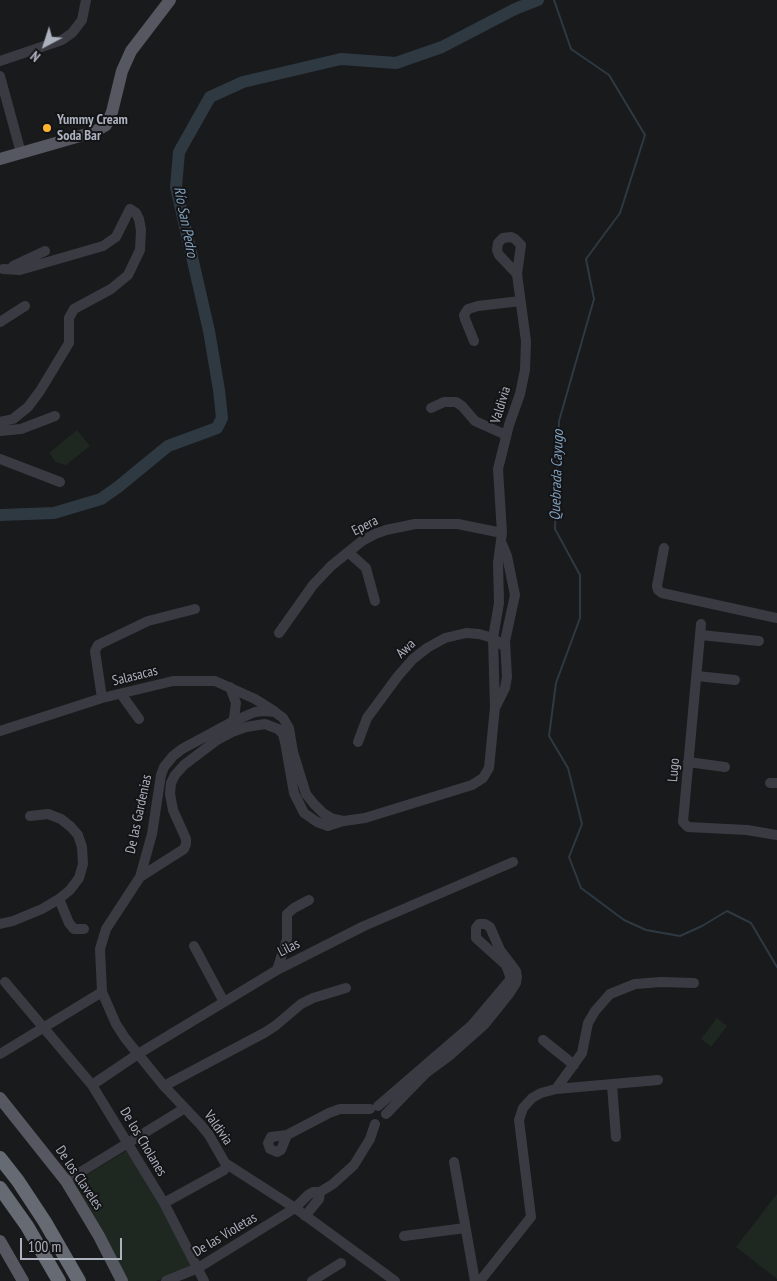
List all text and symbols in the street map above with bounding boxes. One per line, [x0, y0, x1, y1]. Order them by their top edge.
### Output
north arrow [20, 20, 70, 70]
text: N [27, 47, 44, 66]
place label: Yummy Cream Soda Bar [57, 112, 128, 144]
marker: Yummy Cream Soda Bar [41, 122, 53, 134]
water label: Río San Pedro [169, 185, 201, 259]
street label: Valdivia [487, 384, 515, 426]
water label: Quebrada Cayugo [546, 429, 568, 521]
street label: Epera [349, 512, 381, 540]
street label: Awa [393, 636, 419, 662]
street label: Salasacas [111, 662, 159, 690]
street label: Lugo [665, 757, 683, 783]
street label: De las Gardenias [122, 773, 156, 855]
street label: Lilas [275, 935, 303, 961]
street label: De los Cholanes [116, 1105, 170, 1179]
street label: Valdivia [200, 1108, 236, 1148]
street label: De los Claveles [52, 1143, 106, 1213]
street label: De las Violetas [190, 1209, 260, 1261]
scale bar [22, 1228, 125, 1260]
text: 100 m [28, 1237, 61, 1256]

